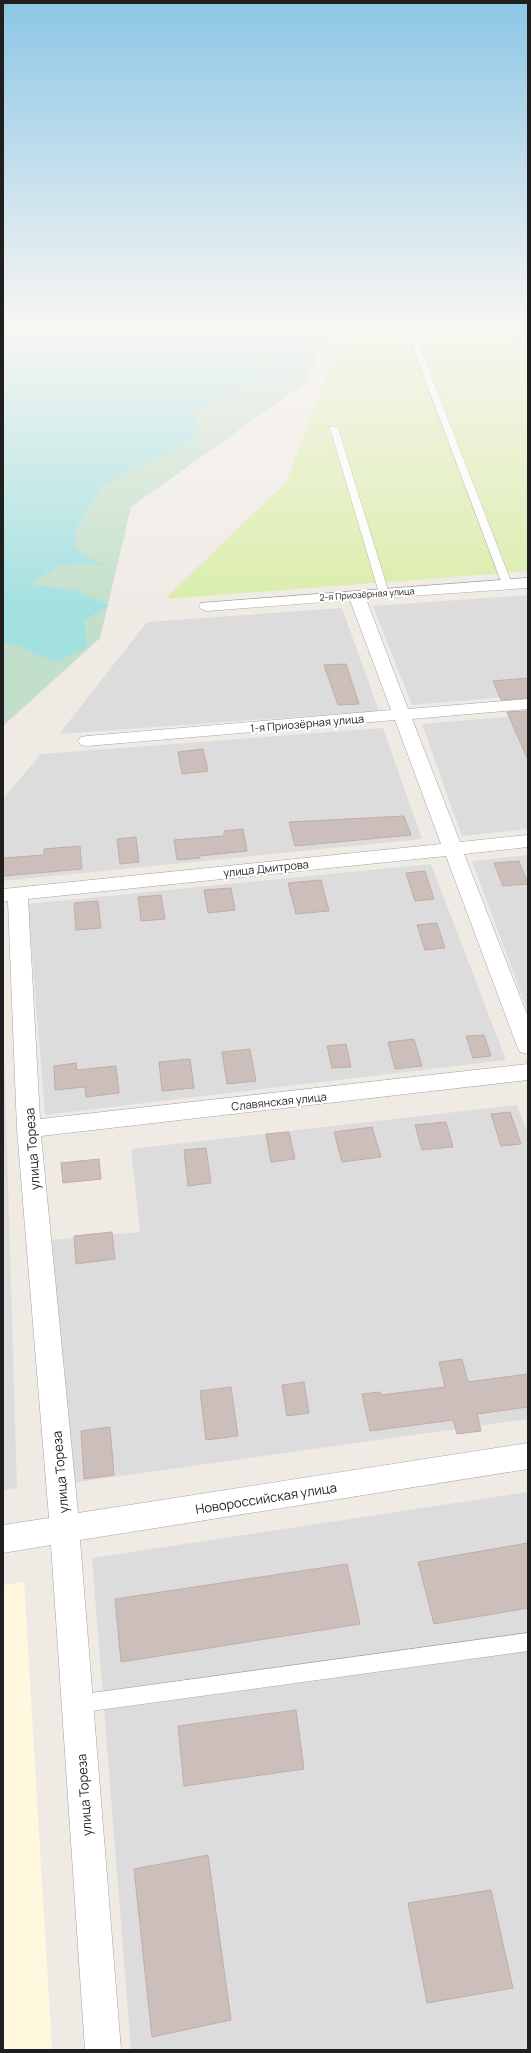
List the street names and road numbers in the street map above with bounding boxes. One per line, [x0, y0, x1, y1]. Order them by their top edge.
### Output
street label: 2-я Приозёрная улица [319, 584, 415, 604]
street label: 1-я Приозёрная улица [249, 711, 365, 735]
street label: улица Дмитрова [223, 856, 309, 880]
street label: Славянская улица [231, 1089, 327, 1113]
street label: улица Тореза [20, 1107, 44, 1191]
street label: улица Тореза [47, 1430, 73, 1514]
street label: Новороссийская улица [194, 1478, 338, 1518]
street label: улица Тореза [72, 1753, 96, 1837]

